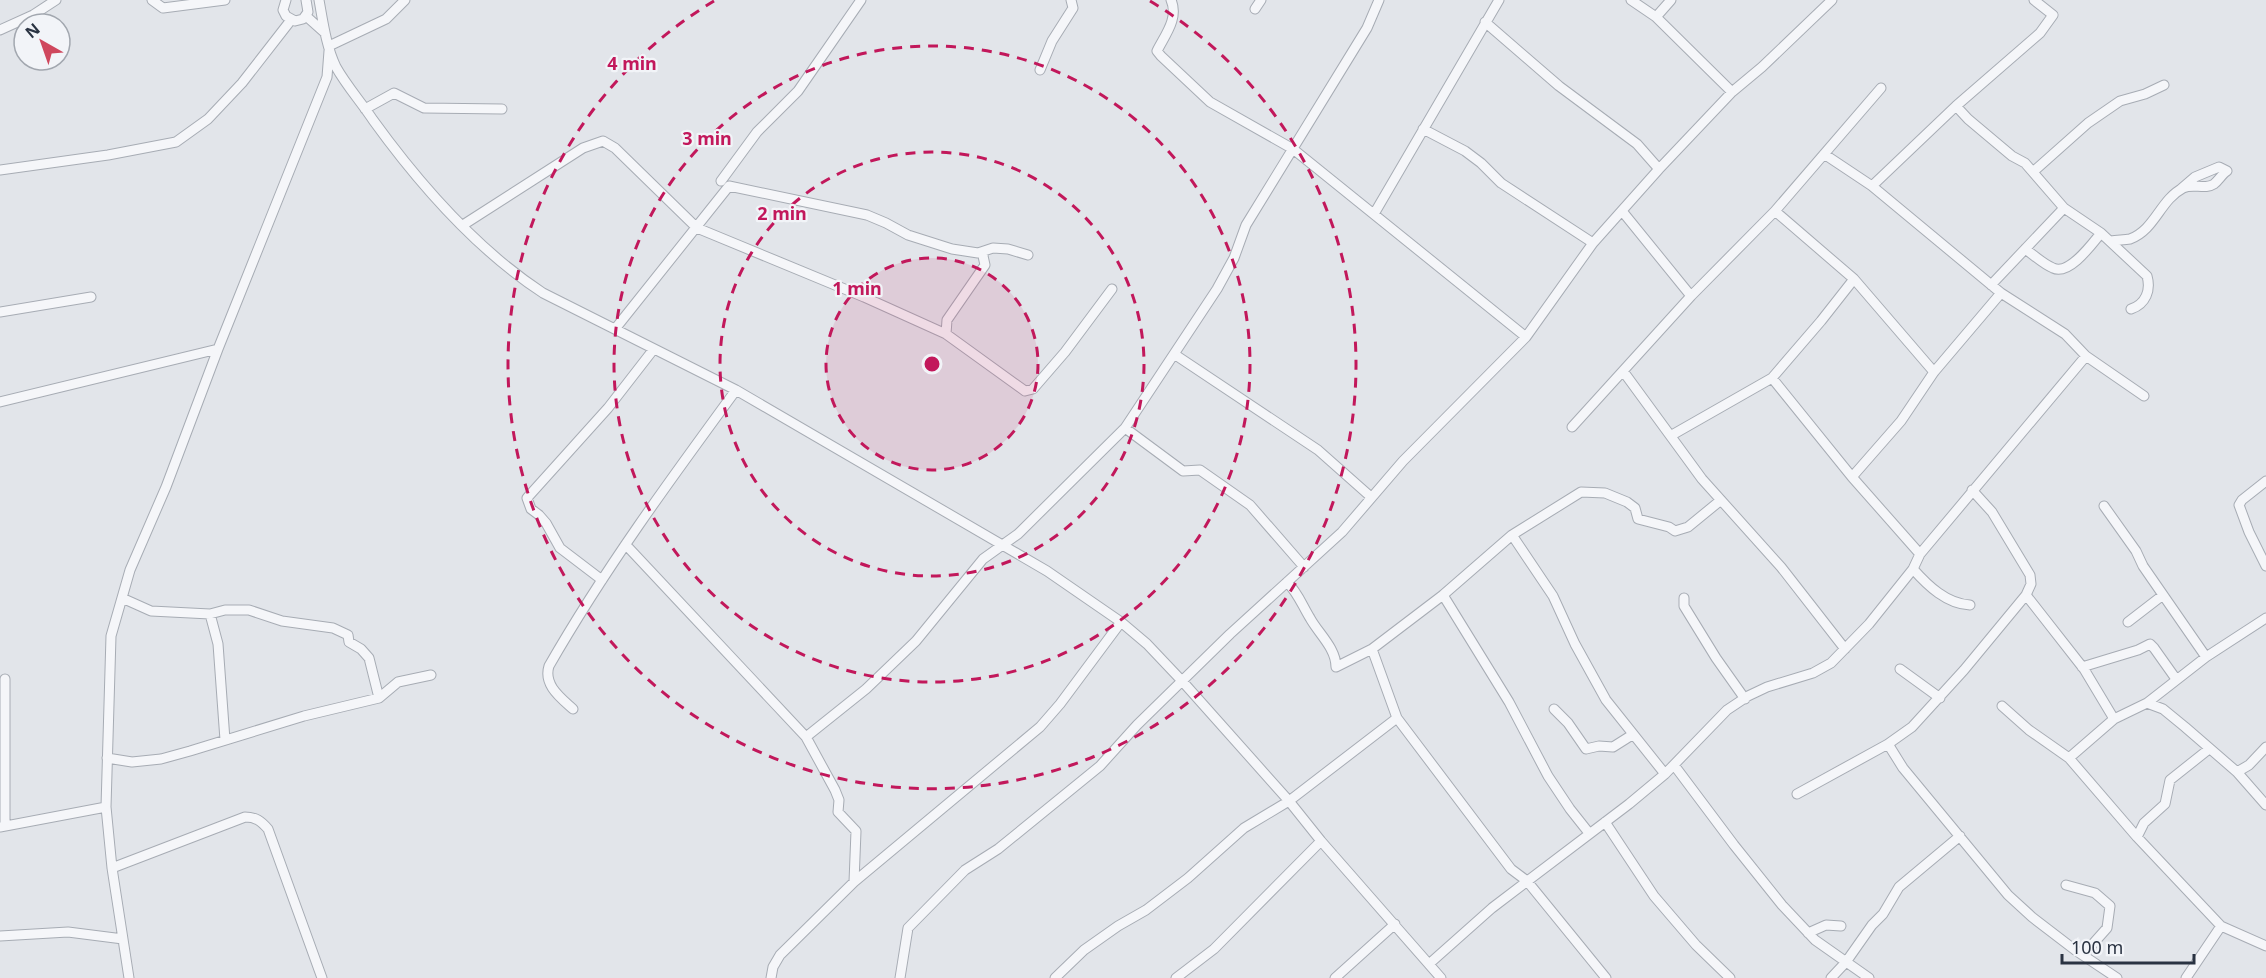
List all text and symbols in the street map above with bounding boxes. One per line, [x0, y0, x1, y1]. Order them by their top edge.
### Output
north arrow [12, 12, 72, 72]
text: N [20, 18, 44, 43]
text: 4 min [607, 51, 657, 75]
text: 3 min [682, 126, 732, 150]
text: 2 min [757, 201, 807, 225]
text: 1 min [832, 276, 882, 300]
centre of rings [922, 354, 942, 374]
scale bar [2062, 927, 2194, 965]
text: 100 m [2071, 935, 2123, 959]

